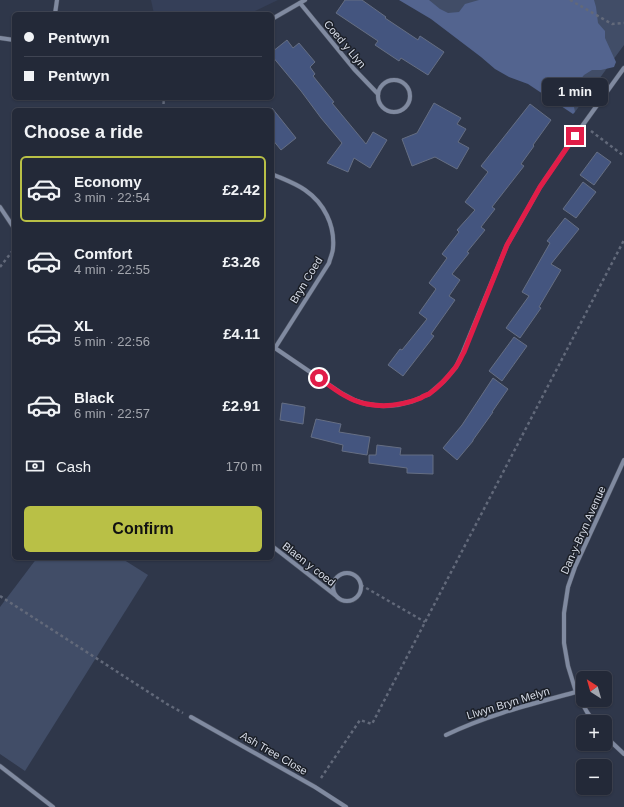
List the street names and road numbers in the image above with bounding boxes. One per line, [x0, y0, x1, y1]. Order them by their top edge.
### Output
street label: Coed y Llyn [322, 18, 368, 70]
street label: Bryn Coed [287, 255, 325, 305]
street label: Dan-y-Bryn Avenue [558, 484, 608, 576]
street label: Blaen y coed [280, 540, 338, 588]
street label: Llwyn Bryn Melyn [465, 685, 551, 721]
street label: Ash Tree Close [238, 729, 310, 777]

